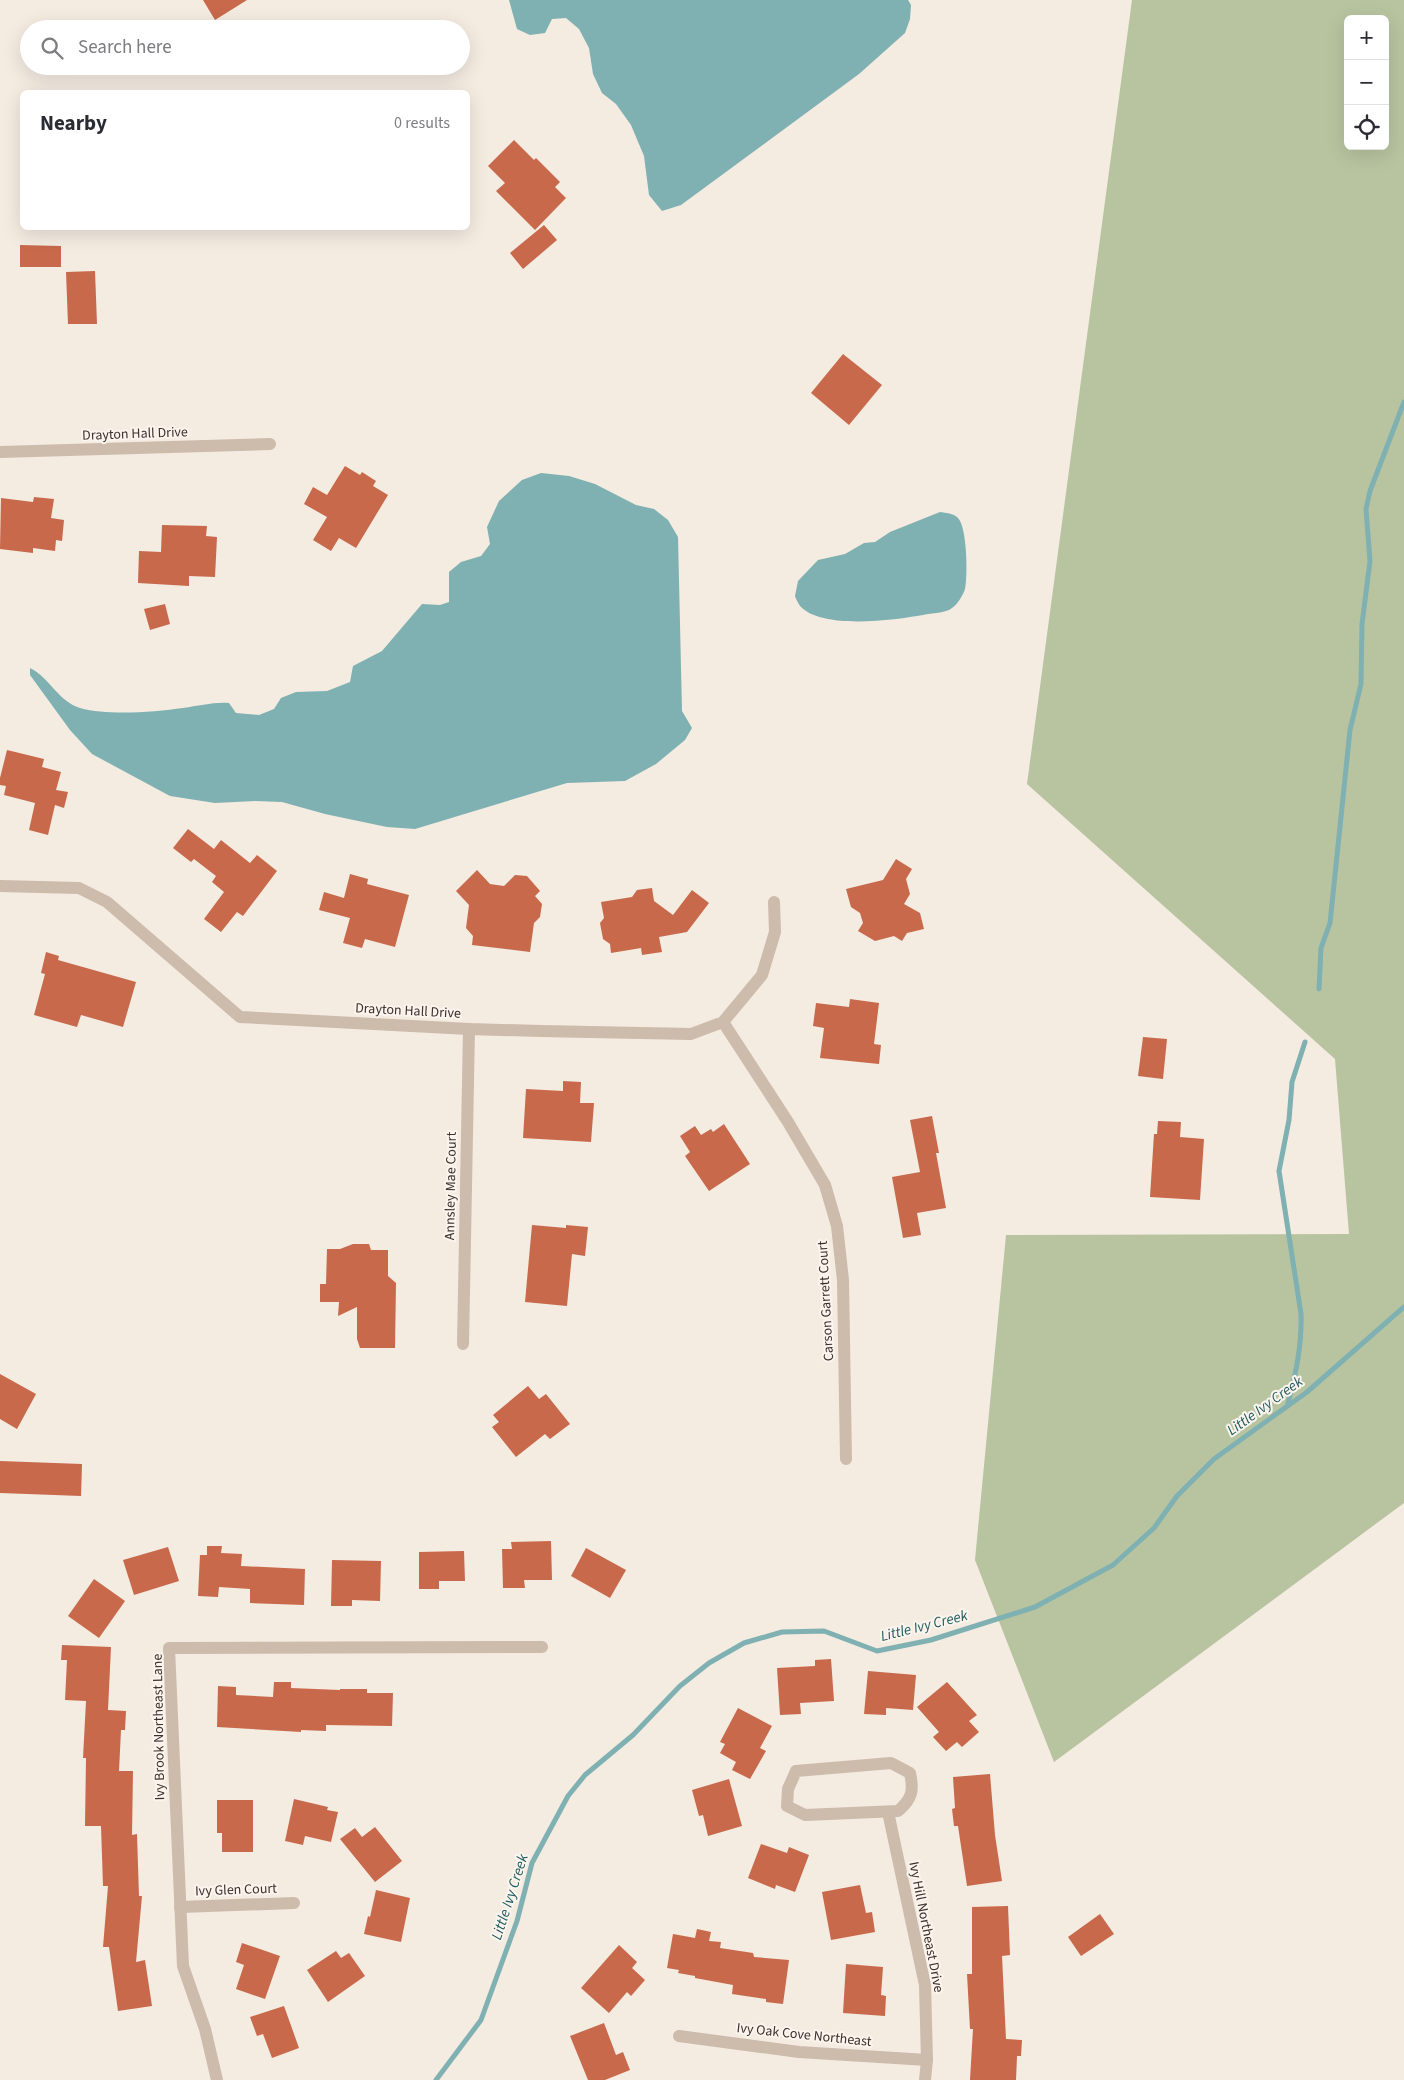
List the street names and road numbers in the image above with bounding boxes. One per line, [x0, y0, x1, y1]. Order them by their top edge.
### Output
street label: Drayton Hall Drive [82, 422, 188, 446]
street label: Drayton Hall Drive [355, 998, 461, 1024]
street label: Annsley Mae Court [440, 1131, 462, 1240]
street label: Carson Garrett Court [813, 1240, 839, 1362]
street label: Ivy Brook Northeast Lane [148, 1653, 170, 1800]
street label: Ivy Hill Northeast Drive [903, 1860, 949, 1994]
street label: Ivy Glen Court [195, 1879, 278, 1901]
street label: Ivy Oak Cove Northeast [736, 2018, 873, 2052]

